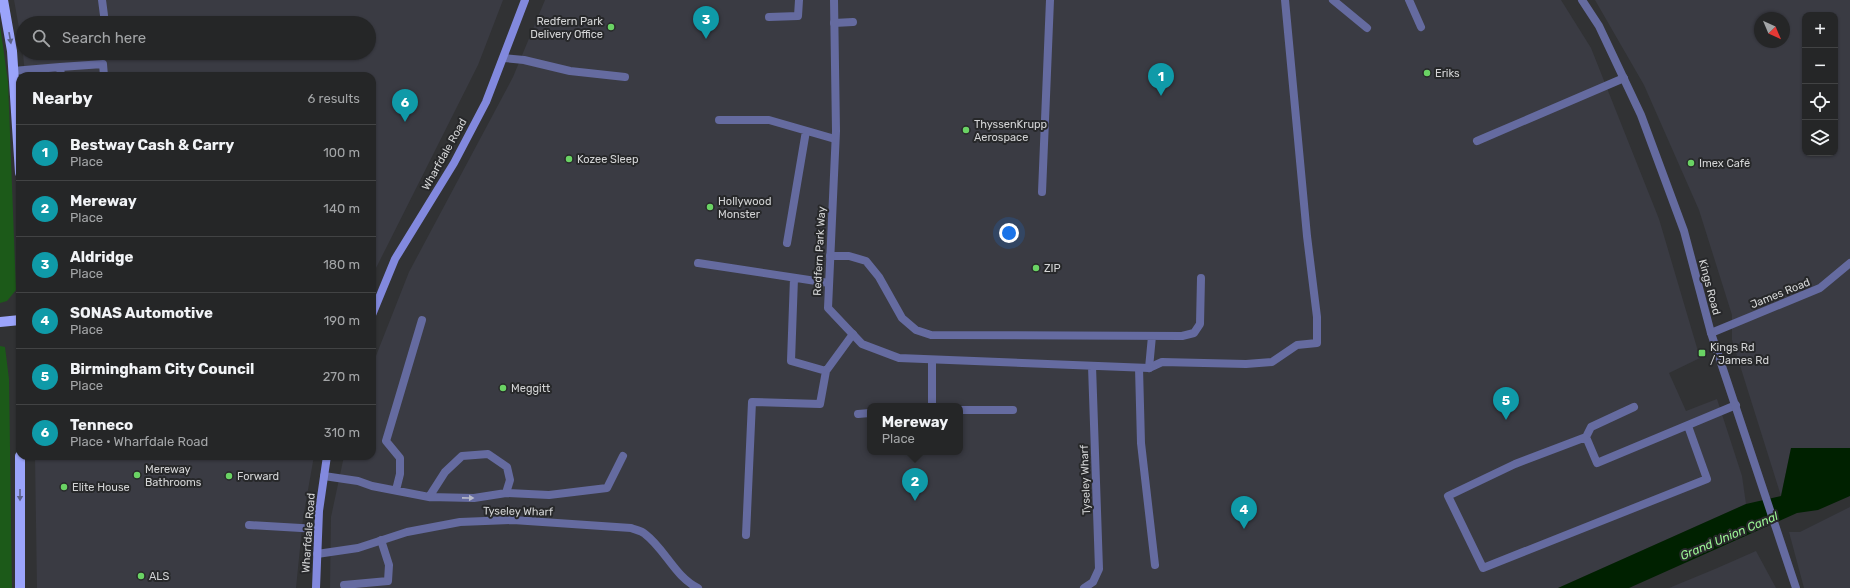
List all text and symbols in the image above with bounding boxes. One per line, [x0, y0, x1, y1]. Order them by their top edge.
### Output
pin: 3 [693, 6, 719, 39]
north arrow [1754, 12, 1790, 48]
map controls [1802, 12, 1838, 156]
button: + [1802, 12, 1838, 48]
place label: Redfern Park Delivery Office [530, 15, 603, 41]
search box [16, 16, 376, 60]
marker: Redfern Park Delivery Office [606, 22, 616, 32]
icon: search [30, 27, 52, 49]
text: Search here [62, 29, 146, 47]
one-way arrow [7, 32, 13, 45]
button: − [1802, 48, 1838, 84]
pin: 1 [1148, 63, 1174, 96]
place label: Eriks [1435, 67, 1460, 80]
marker: Eriks [1422, 68, 1432, 78]
button: locate [1802, 84, 1838, 120]
text: Nearby [32, 88, 93, 108]
pin: 6 [392, 89, 418, 122]
text: 6 results [308, 91, 360, 106]
street label: Wharfdale Road [419, 116, 470, 192]
place label: ThyssenKrupp Aerospace [974, 118, 1047, 144]
button: layers [1802, 120, 1838, 156]
marker: ThyssenKrupp Aerospace [961, 125, 971, 135]
text: Bestway Cash & Carry [70, 136, 234, 154]
text: 1 [42, 145, 48, 160]
text: 100 m [323, 145, 360, 160]
place label: Kozee Sleep [577, 153, 638, 166]
text: Place [70, 154, 103, 169]
marker: Kozee Sleep [564, 154, 574, 164]
place label: Imex Café [1699, 157, 1750, 170]
marker: Imex Café [1686, 158, 1696, 168]
text: Mereway [70, 192, 137, 210]
place label: Hollywood Monster [718, 195, 771, 221]
text: 2 [41, 201, 49, 216]
text: 140 m [323, 201, 360, 216]
marker: Hollywood Monster [705, 202, 715, 212]
street label: Redfern Park Way [811, 206, 828, 296]
text: Place [70, 210, 103, 225]
your location [999, 223, 1019, 243]
text: Aldridge [70, 248, 133, 266]
text: 3 [41, 257, 49, 272]
text: 180 m [323, 257, 360, 272]
street label: Kings Road [1696, 258, 1723, 316]
place label: ZIP [1044, 262, 1061, 275]
marker: ZIP [1031, 263, 1041, 273]
text: Place [70, 266, 103, 281]
street label: James Road [1748, 276, 1812, 311]
text: SONAS Automotive [70, 304, 213, 322]
text: 4 [41, 313, 49, 328]
text: 190 m [324, 313, 360, 328]
text: Place [70, 322, 103, 337]
place label: Kings Rd / James Rd [1710, 341, 1769, 367]
marker: Kings Rd / James Rd [1697, 348, 1707, 358]
text: Birmingham City Council [70, 360, 254, 378]
text: 5 [41, 369, 49, 384]
text: 270 m [323, 369, 360, 384]
text: Place [70, 378, 103, 393]
place label: Meggitt [511, 382, 551, 395]
marker: Meggitt [498, 383, 508, 393]
pin: 5 [1493, 387, 1519, 420]
popup [867, 403, 963, 455]
text: Mereway [882, 413, 948, 431]
text: Tenneco [70, 416, 133, 434]
text: 6 [41, 425, 49, 440]
text: 310 m [324, 425, 360, 440]
text: Place [882, 431, 915, 446]
text: Place · Wharfdale Road [70, 434, 208, 449]
street label: Tyseley Wharf [1078, 444, 1093, 515]
place label: Mereway Bathrooms [145, 463, 202, 489]
pin: 2 [902, 468, 928, 501]
marker: Mereway Bathrooms [132, 470, 142, 480]
place label: Forward [237, 470, 279, 483]
marker: Forward [224, 471, 234, 481]
place label: Elite House [72, 481, 130, 494]
marker: Elite House [59, 482, 69, 492]
one-way arrow [17, 489, 23, 502]
street label: Wharfdale Road [299, 493, 318, 573]
one-way arrow [462, 495, 475, 501]
pin: 4 [1231, 496, 1257, 529]
street label: Tyseley Wharf [483, 504, 554, 519]
water label: Grand Union Canal [1678, 509, 1781, 563]
place label: ALS [149, 570, 170, 583]
marker: ALS [136, 571, 146, 581]

